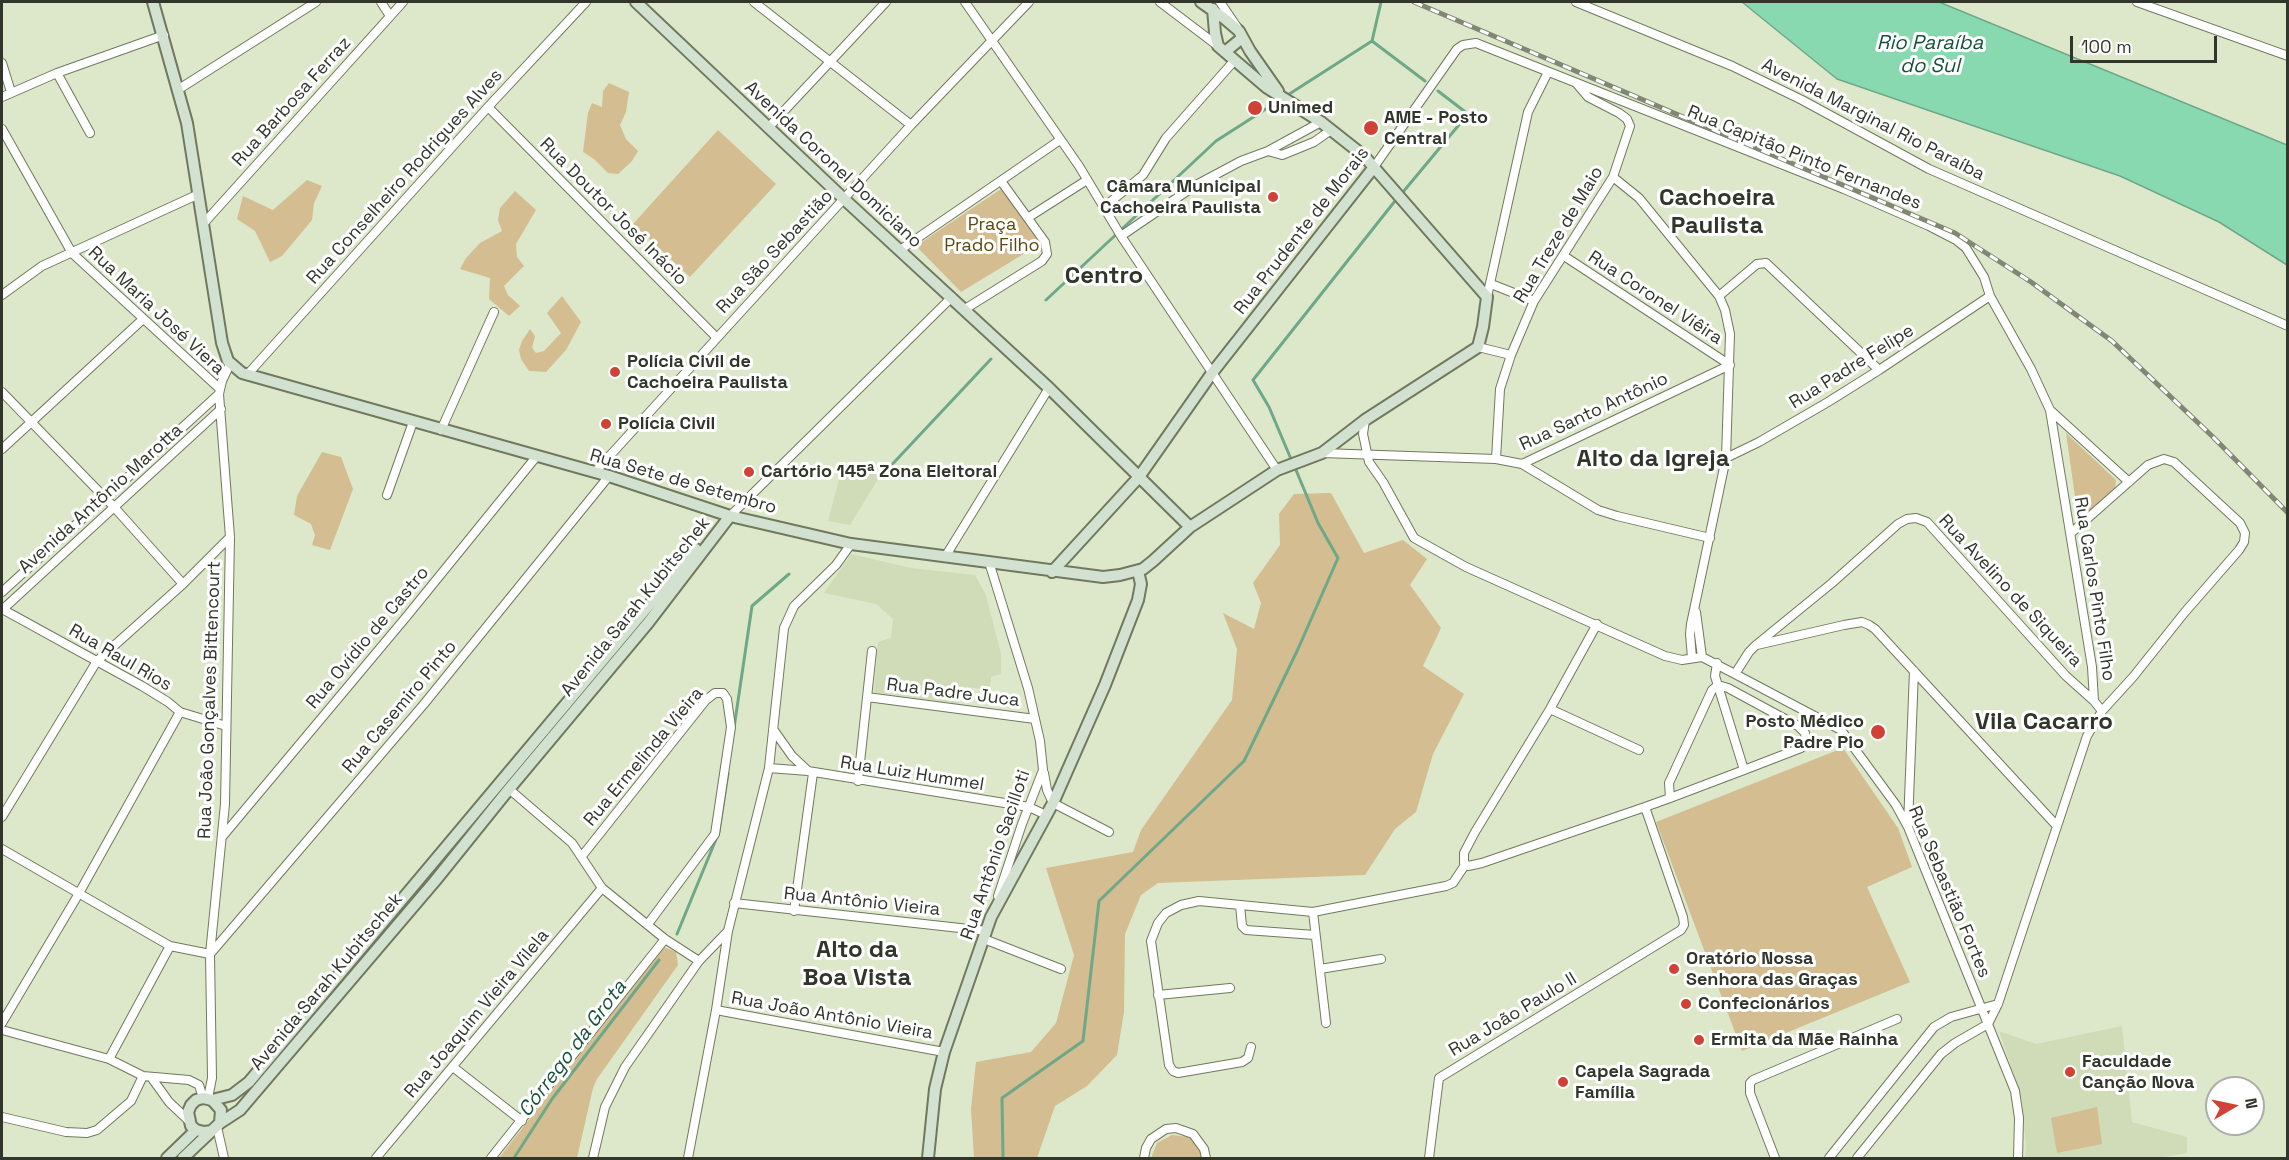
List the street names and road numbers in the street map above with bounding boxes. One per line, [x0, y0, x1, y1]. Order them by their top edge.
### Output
street label: Rua Barbosa Ferraz [228, 33, 356, 171]
street label: Avenida Marginal Rio Paraíba [1758, 54, 1988, 186]
street label: Rua Conselheiro Rodrigues Alves [303, 65, 507, 289]
street label: Avenida Coronel Domiciano [740, 77, 926, 253]
street label: Rua Capitão Pinto Fernandes [1684, 101, 1924, 215]
street label: Rua Doutor José Inácio [535, 134, 691, 290]
street label: Rua Prudente de Morais [1230, 143, 1374, 319]
street label: Rua Treze de Maio [1510, 163, 1608, 307]
street label: Rua São Sebastião [712, 186, 838, 318]
street label: Rua Maria José Viera [83, 242, 229, 380]
street label: Rua Coronel Viêira [1584, 247, 1726, 349]
street label: Rua Padre Felipe [1786, 320, 1918, 414]
street label: Rua Santo Antônio [1516, 368, 1672, 456]
street label: Avenida Antônio Marotta [14, 420, 188, 578]
street label: Rua Sete de Setembro [587, 445, 779, 519]
street label: Rua Carlos Pinto Filho [2069, 495, 2119, 683]
street label: Rua Avelino de Siqueira [1934, 510, 2086, 672]
street label: Avenida Sarah Kubitschek [557, 513, 715, 701]
street label: Rua João Gonçalves Bittencourt [194, 561, 226, 839]
street label: Rua Ovídio de Castro [302, 562, 434, 714]
street label: Rua Raul Rios [65, 620, 175, 696]
street label: Rua Casemiro Pinto [338, 636, 462, 778]
street label: Rua Padre Juca [885, 674, 1021, 712]
street label: Rua Ermelinda Vieira [580, 683, 708, 831]
street label: Rua Luiz Hummel [839, 752, 985, 796]
street label: Rua Antônio Sacilloti [957, 767, 1035, 943]
street label: Rua Sebastião Fortes [1903, 803, 1995, 981]
street label: Rua Antônio Vieira [783, 883, 941, 921]
street label: Avenida Sarah Kubitschek [247, 889, 407, 1075]
street label: Rua Joaquim Vieira Vilela [400, 925, 554, 1103]
street label: Rua João Paulo II [1445, 968, 1581, 1062]
street label: Rua João Antônio Vieira [729, 988, 935, 1044]

